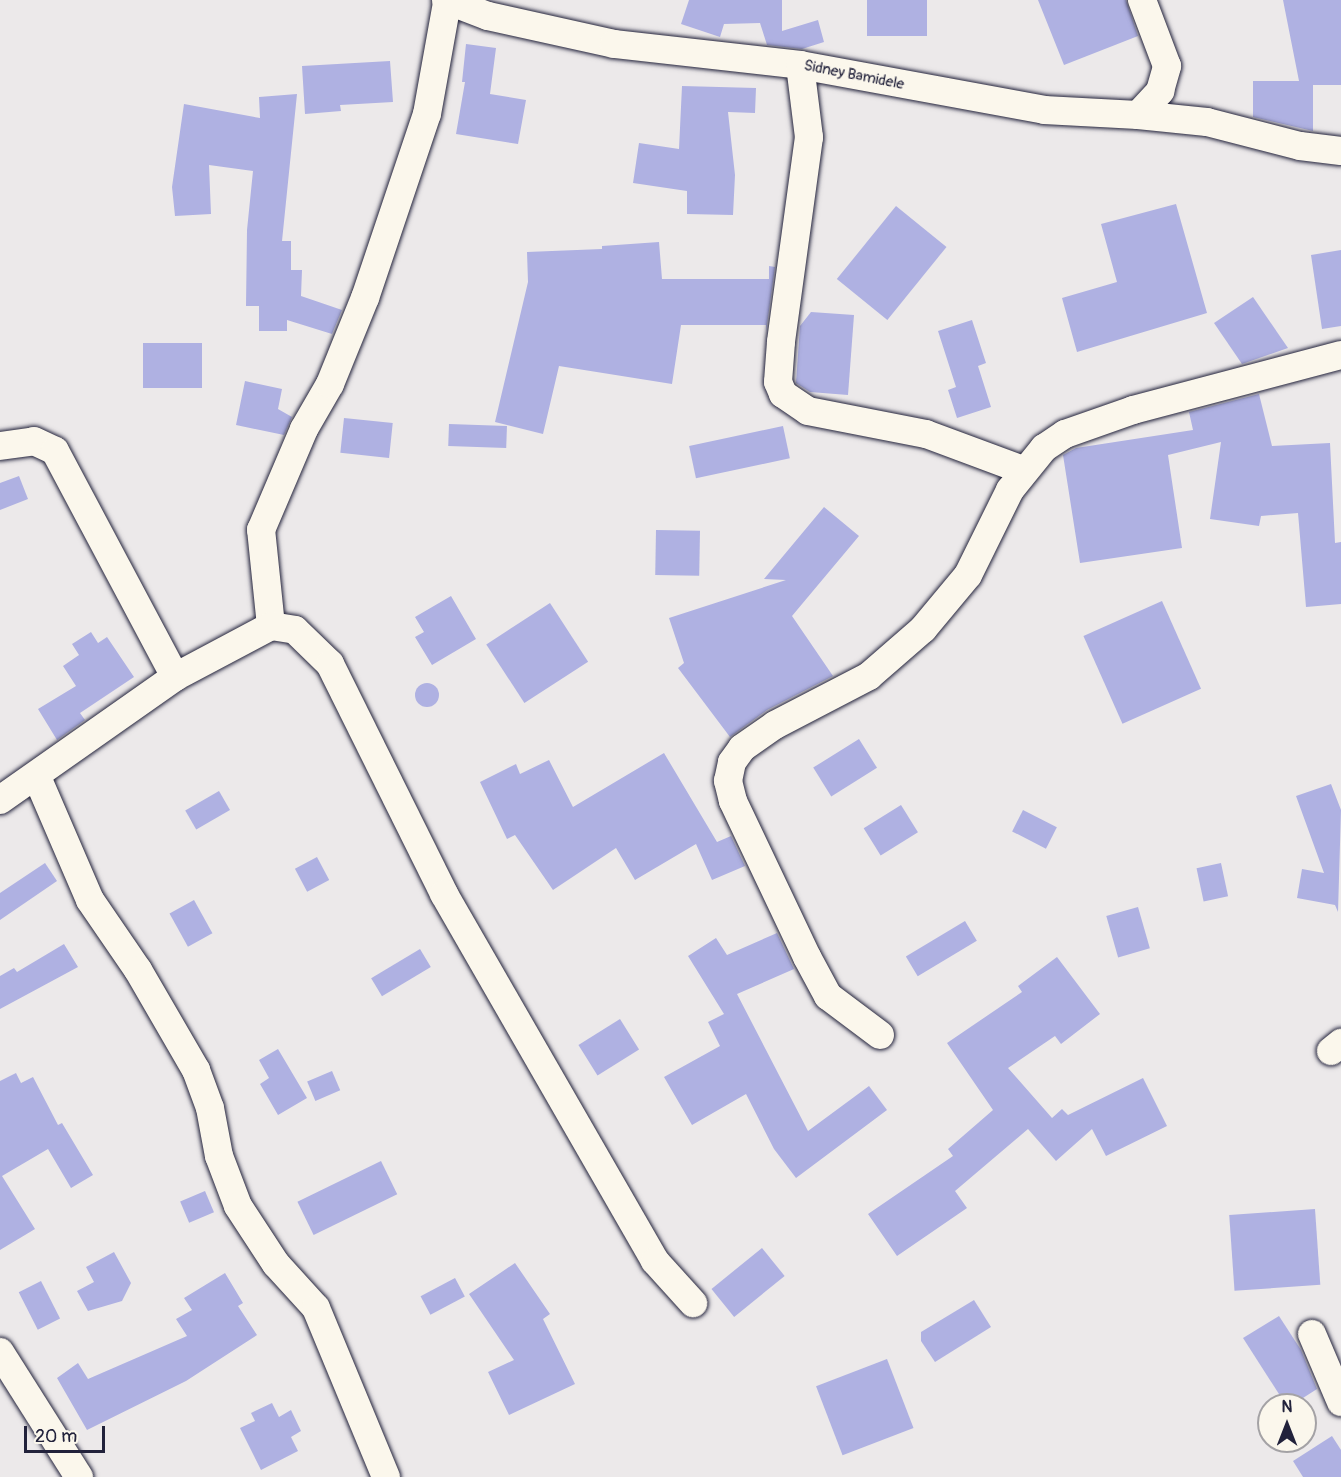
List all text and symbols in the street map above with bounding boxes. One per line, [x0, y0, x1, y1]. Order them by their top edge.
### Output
street label: Sidney Bamidele [802, 56, 906, 94]
north arrow [1257, 1393, 1317, 1453]
text: N [1282, 1397, 1292, 1417]
scale bar [27, 1414, 108, 1452]
text: 20 m [35, 1425, 77, 1448]

